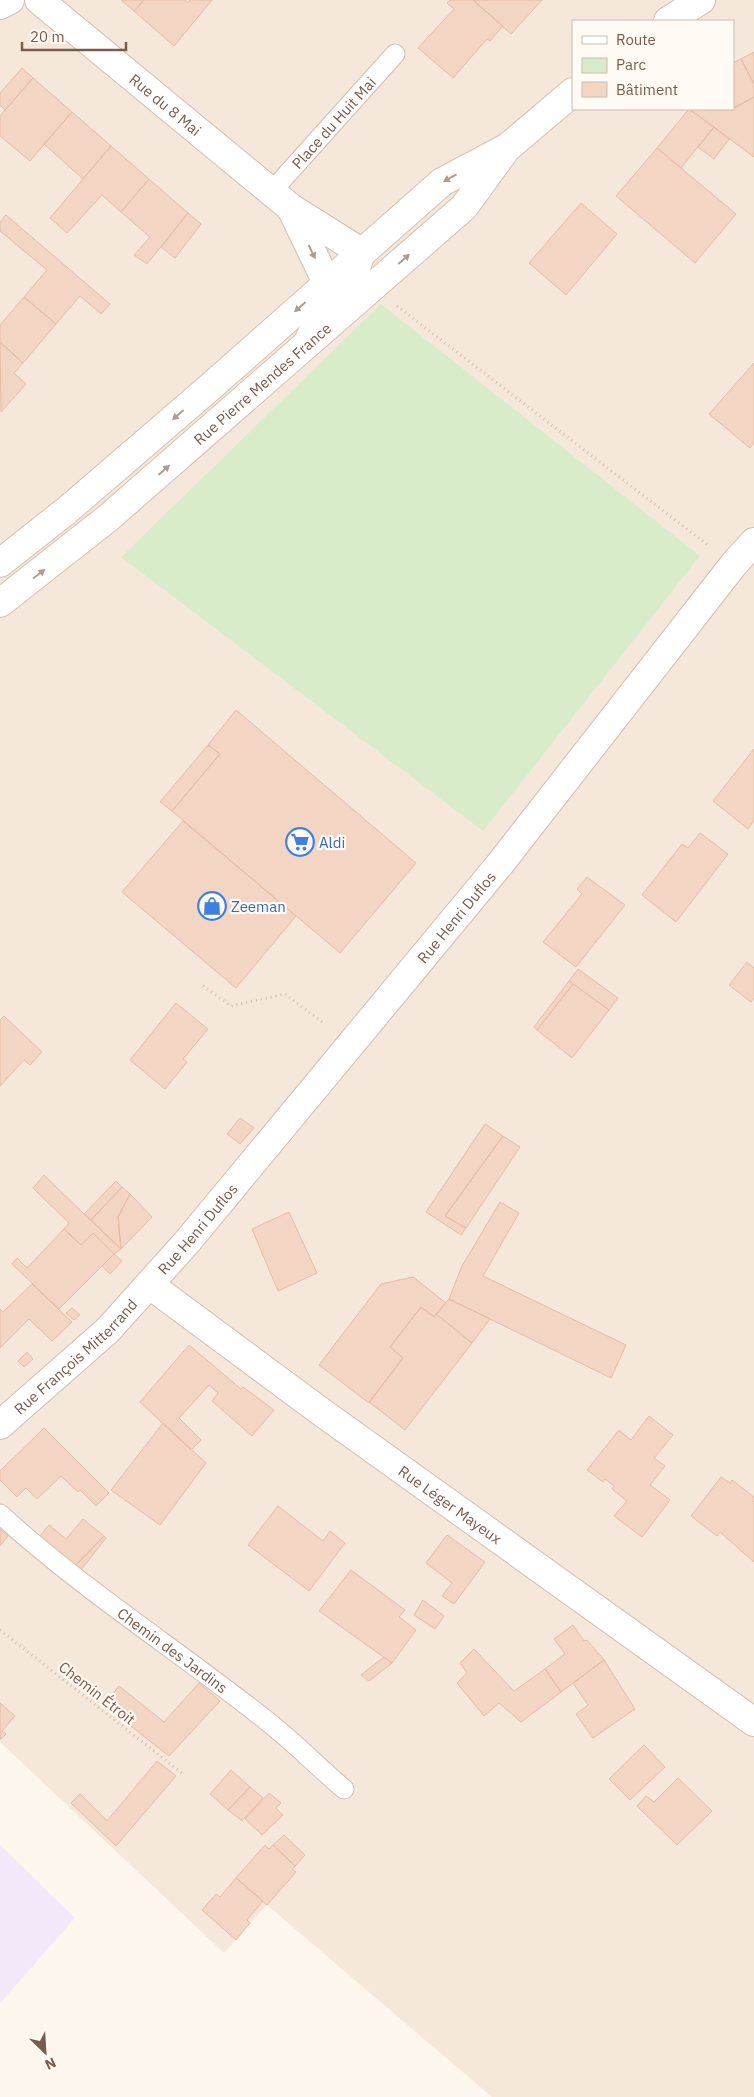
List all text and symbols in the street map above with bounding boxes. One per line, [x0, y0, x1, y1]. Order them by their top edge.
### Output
scale bar [22, 20, 126, 52]
legend [572, 20, 734, 110]
text: 20 m [30, 27, 65, 46]
text: Route [616, 30, 656, 49]
text: Parc [616, 55, 646, 74]
street label: Rue du 8 Mai [126, 69, 205, 139]
street label: Place du Huit Mai [287, 73, 380, 172]
text: Bâtiment [616, 80, 678, 99]
one-way arrow [442, 174, 457, 182]
one-way arrow [308, 245, 316, 259]
one-way arrow [398, 253, 411, 264]
one-way arrow [295, 301, 307, 313]
street label: Rue Pierre Mendes France [189, 318, 335, 449]
one-way arrow [172, 409, 185, 420]
one-way arrow [158, 465, 171, 476]
one-way arrow [32, 569, 46, 579]
supermarket icon: Aldi [285, 827, 315, 857]
place label: Aldi [319, 833, 345, 852]
street label: Rue Henri Duflos [413, 867, 500, 967]
shop icon: Zeeman [197, 891, 227, 921]
place label: Zeeman [231, 897, 286, 916]
street label: Rue Henri Duflos [153, 1179, 241, 1278]
street label: Rue François Mitterrand [10, 1295, 141, 1418]
street label: Rue Léger Mayeux [395, 1461, 506, 1548]
street label: Chemin des Jardins [114, 1603, 232, 1697]
street label: Chemin Étroit [55, 1657, 139, 1729]
north arrow [20, 2027, 70, 2077]
text: N [42, 2053, 59, 2074]

